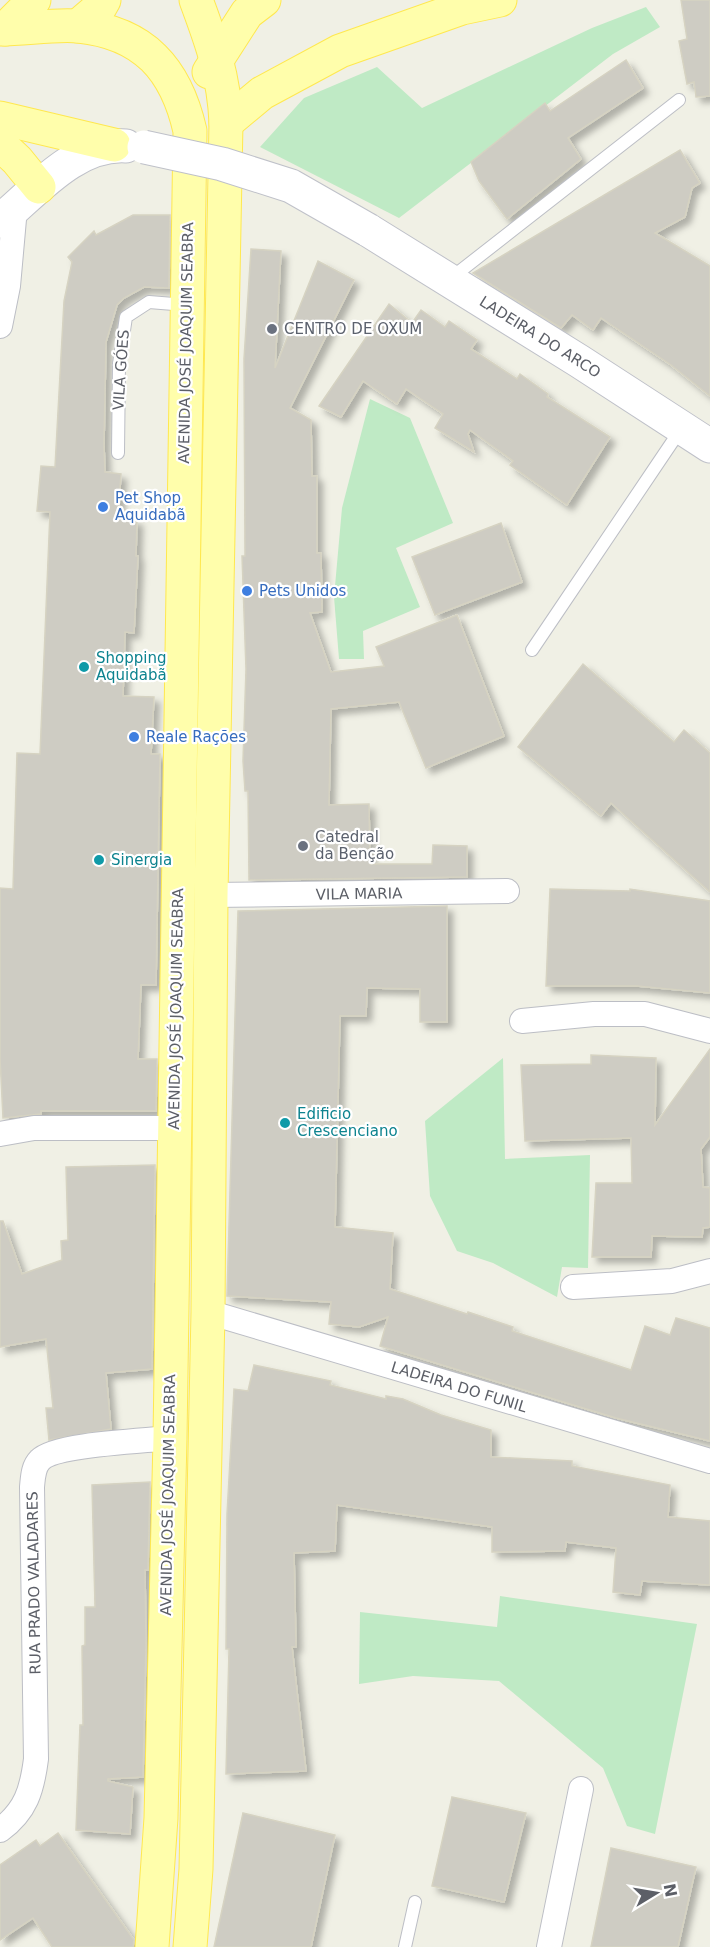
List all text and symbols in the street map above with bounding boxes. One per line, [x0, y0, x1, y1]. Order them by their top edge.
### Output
street label: AVENIDA JOSÉ JOAQUIM SEABRA [174, 221, 197, 464]
street label: LADEIRA DO ARCO [476, 292, 604, 382]
place label: CENTRO DE OXUM [284, 320, 422, 338]
marker: CENTRO DE OXUM [265, 322, 279, 336]
street label: VILA GÓES [108, 329, 133, 411]
place label: Pet Shop Aquidabã [115, 489, 186, 524]
marker: Pet Shop Aquidabã [96, 500, 110, 514]
place label: Pets Unidos [259, 582, 347, 600]
marker: Pets Unidos [240, 584, 254, 598]
place label: Shopping Aquidabã [96, 649, 167, 684]
marker: Shopping Aquidabã [77, 660, 91, 674]
place label: Reale Rações [146, 728, 246, 746]
marker: Reale Rações [127, 730, 141, 744]
place label: Catedral da Benção [315, 828, 394, 863]
marker: Catedral da Benção [296, 839, 310, 853]
place label: Sinergia [111, 851, 172, 869]
marker: Sinergia [92, 853, 106, 867]
street label: VILA MARIA [315, 884, 403, 904]
street label: AVENIDA JOSÉ JOAQUIM SEABRA [164, 887, 187, 1130]
place label: Edificio Crescenciano [297, 1105, 398, 1140]
marker: Edificio Crescenciano [278, 1116, 292, 1130]
street label: LADEIRA DO FUNIL [389, 1358, 530, 1416]
street label: AVENIDA JOSÉ JOAQUIM SEABRA [156, 1373, 179, 1616]
street label: RUA PRADO VALADARES [23, 1491, 45, 1675]
north arrow [626, 1863, 686, 1923]
text: N [660, 1882, 681, 1899]

